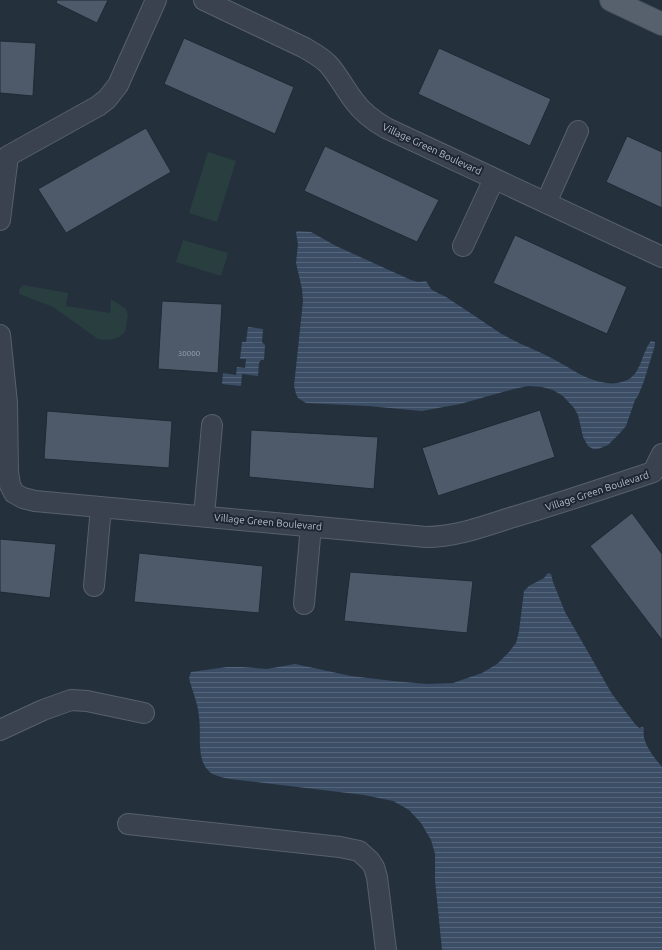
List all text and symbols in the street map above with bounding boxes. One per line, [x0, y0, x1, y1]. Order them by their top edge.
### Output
street label: Village Green Boulevard [381, 121, 483, 177]
house number: 30000 [178, 349, 201, 358]
street label: Village Green Boulevard [544, 469, 650, 513]
street label: Village Green Boulevard [214, 512, 323, 532]

